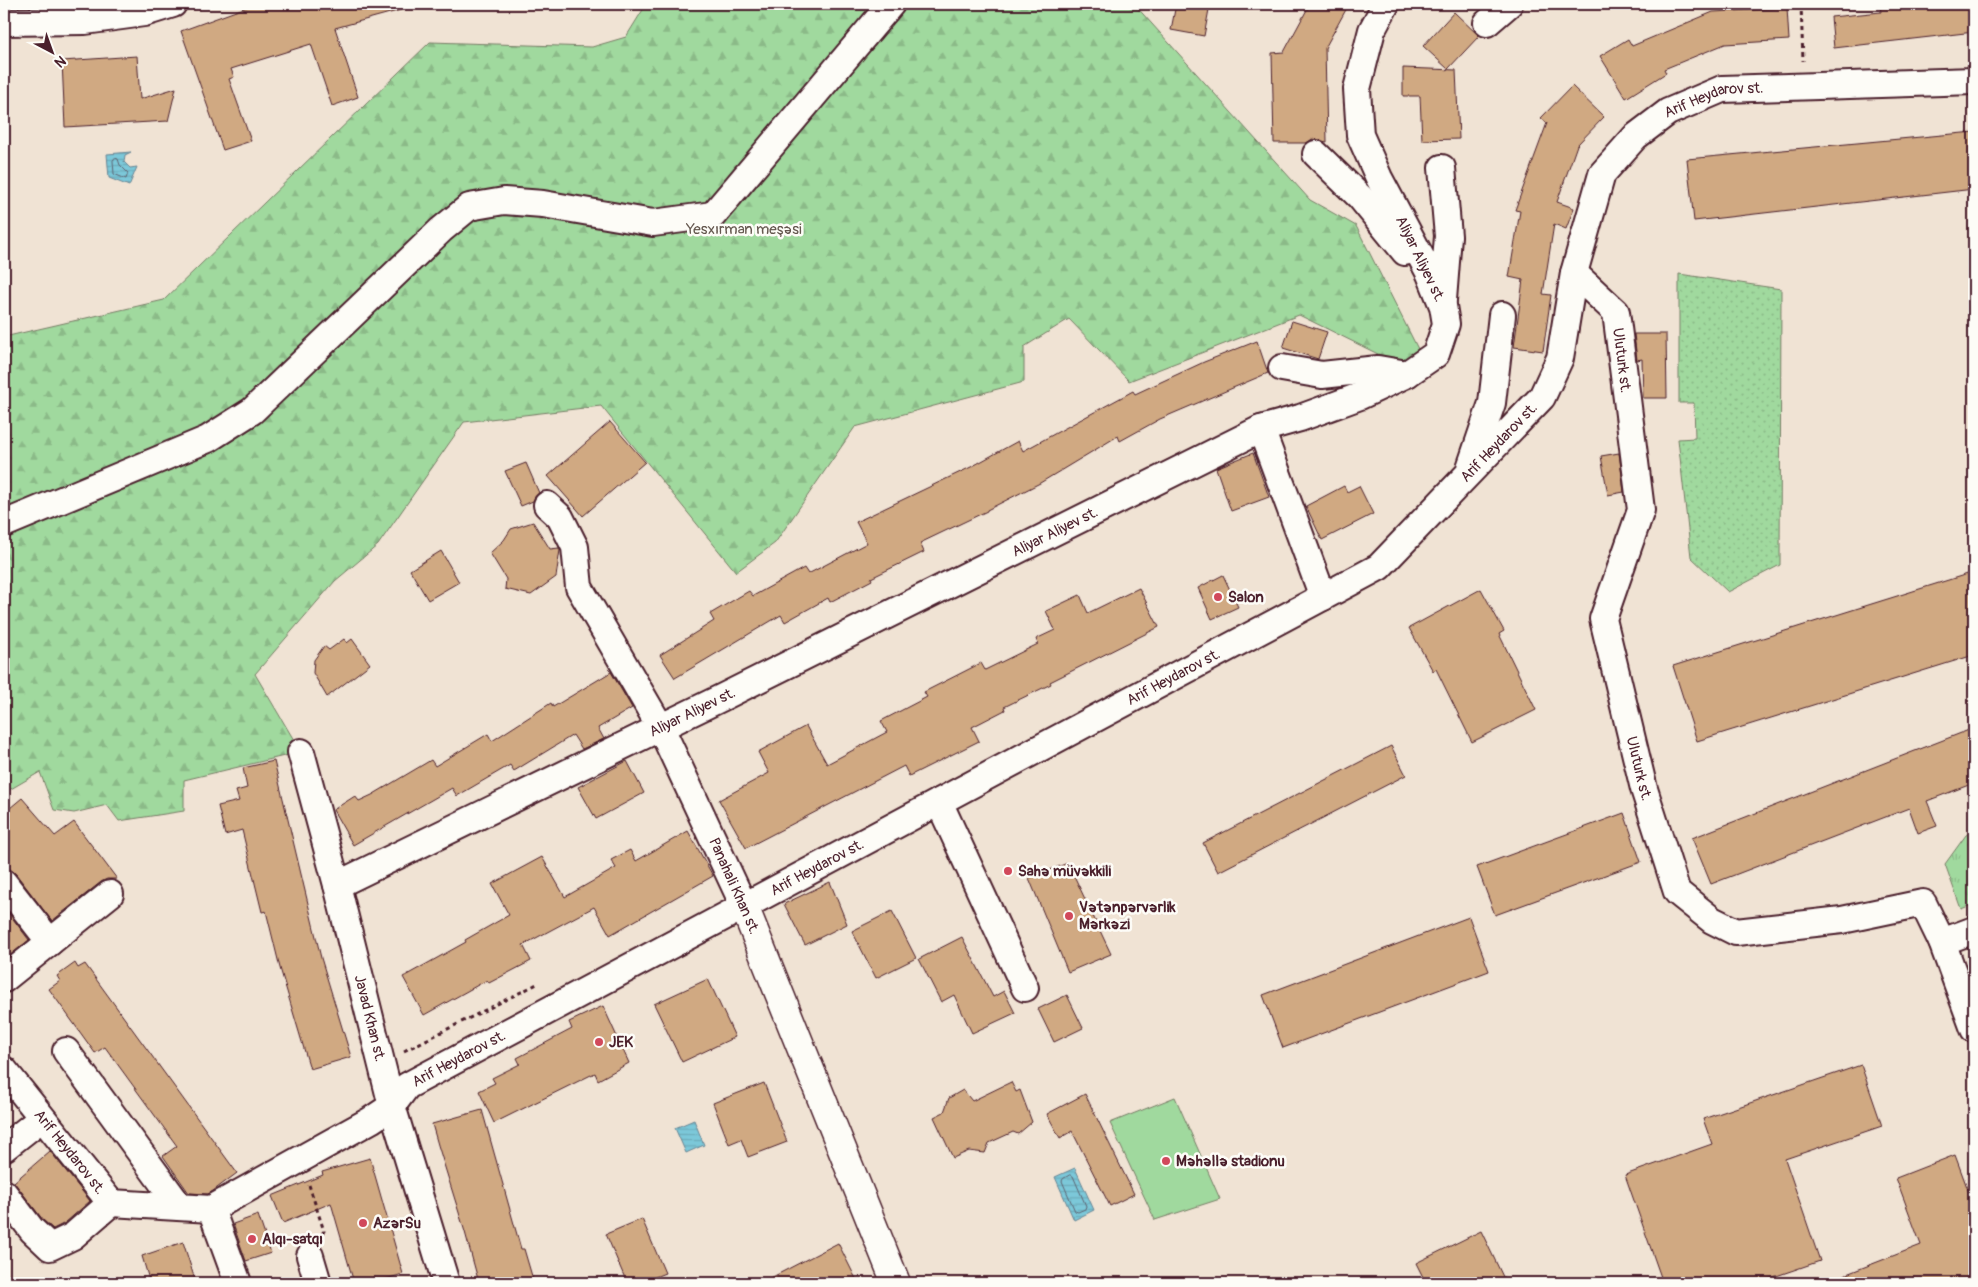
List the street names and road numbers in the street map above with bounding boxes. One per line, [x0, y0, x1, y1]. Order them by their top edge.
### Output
street label: Arif Heydarov st. [1661, 78, 1764, 122]
street label: Aliyar Aliyev st. [1391, 213, 1449, 305]
street label: Uluturk st. [1609, 327, 1636, 394]
street label: Arif Heydarov st. [1456, 398, 1541, 486]
street label: Aliyar Aliyev st. [1009, 502, 1101, 561]
street label: Arif Heydarov st. [1123, 644, 1223, 710]
street label: Aliyar Aliyev st. [646, 683, 738, 741]
street label: Uluturk st. [1622, 734, 1657, 803]
street label: Arif Heydarov st. [767, 834, 867, 900]
street label: Panahali Khan st. [704, 835, 764, 937]
street label: Javad Khan st. [350, 973, 390, 1064]
street label: Arif Heydarov st. [409, 1026, 509, 1091]
street label: Arif Heydarov st. [30, 1106, 110, 1198]

